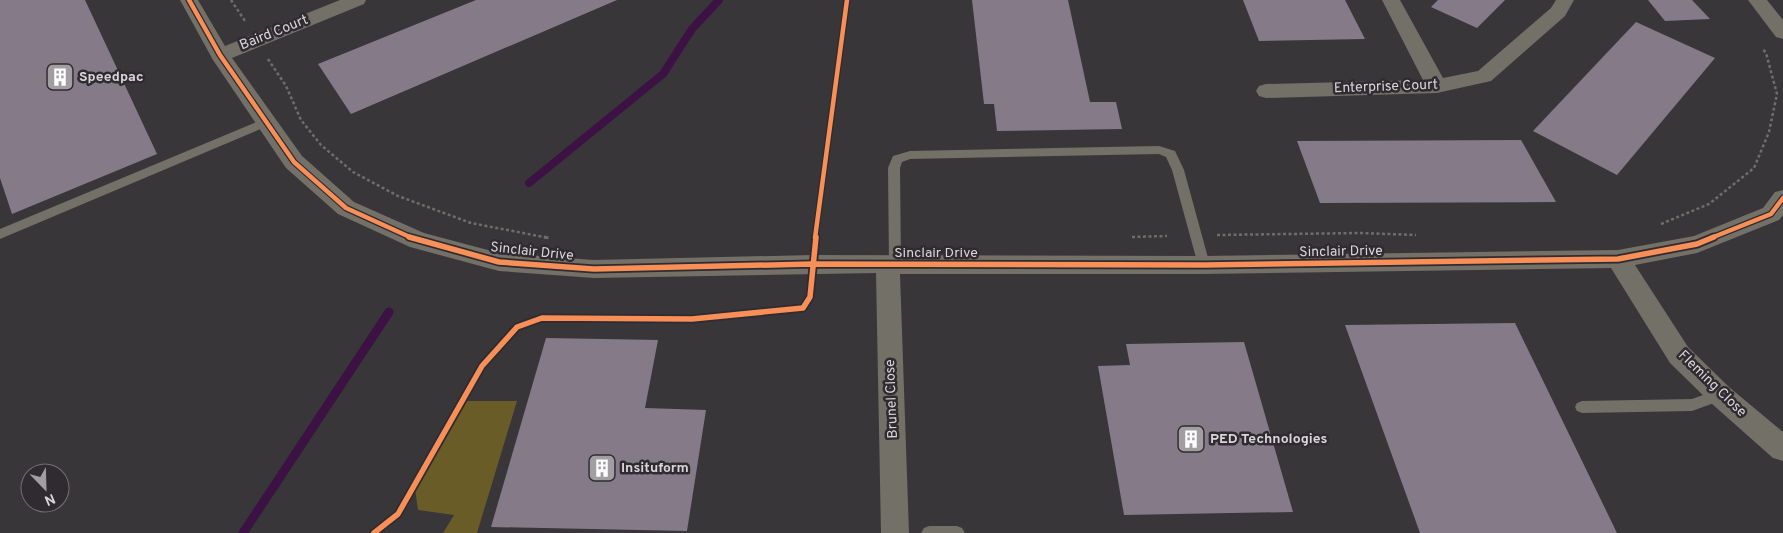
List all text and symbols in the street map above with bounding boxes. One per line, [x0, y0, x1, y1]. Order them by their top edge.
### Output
street label: Baird Court [237, 12, 311, 54]
building icon: Speedpac [45, 62, 75, 92]
place label: Speedpac [79, 69, 144, 86]
street label: Enterprise Court [1334, 77, 1438, 97]
street label: Sinclair Drive [490, 239, 574, 265]
street label: Sinclair Drive [1299, 243, 1383, 261]
street label: Sinclair Drive [894, 245, 978, 262]
street label: Fleming Close [1674, 347, 1750, 421]
street label: Brunel Close [882, 359, 902, 439]
building icon: PED Technologies [1176, 424, 1206, 454]
place label: PED Technologies [1210, 431, 1327, 448]
building icon: Insituform [587, 453, 617, 483]
place label: Insituform [621, 460, 689, 477]
north arrow [20, 463, 70, 513]
text: N [42, 489, 57, 508]

